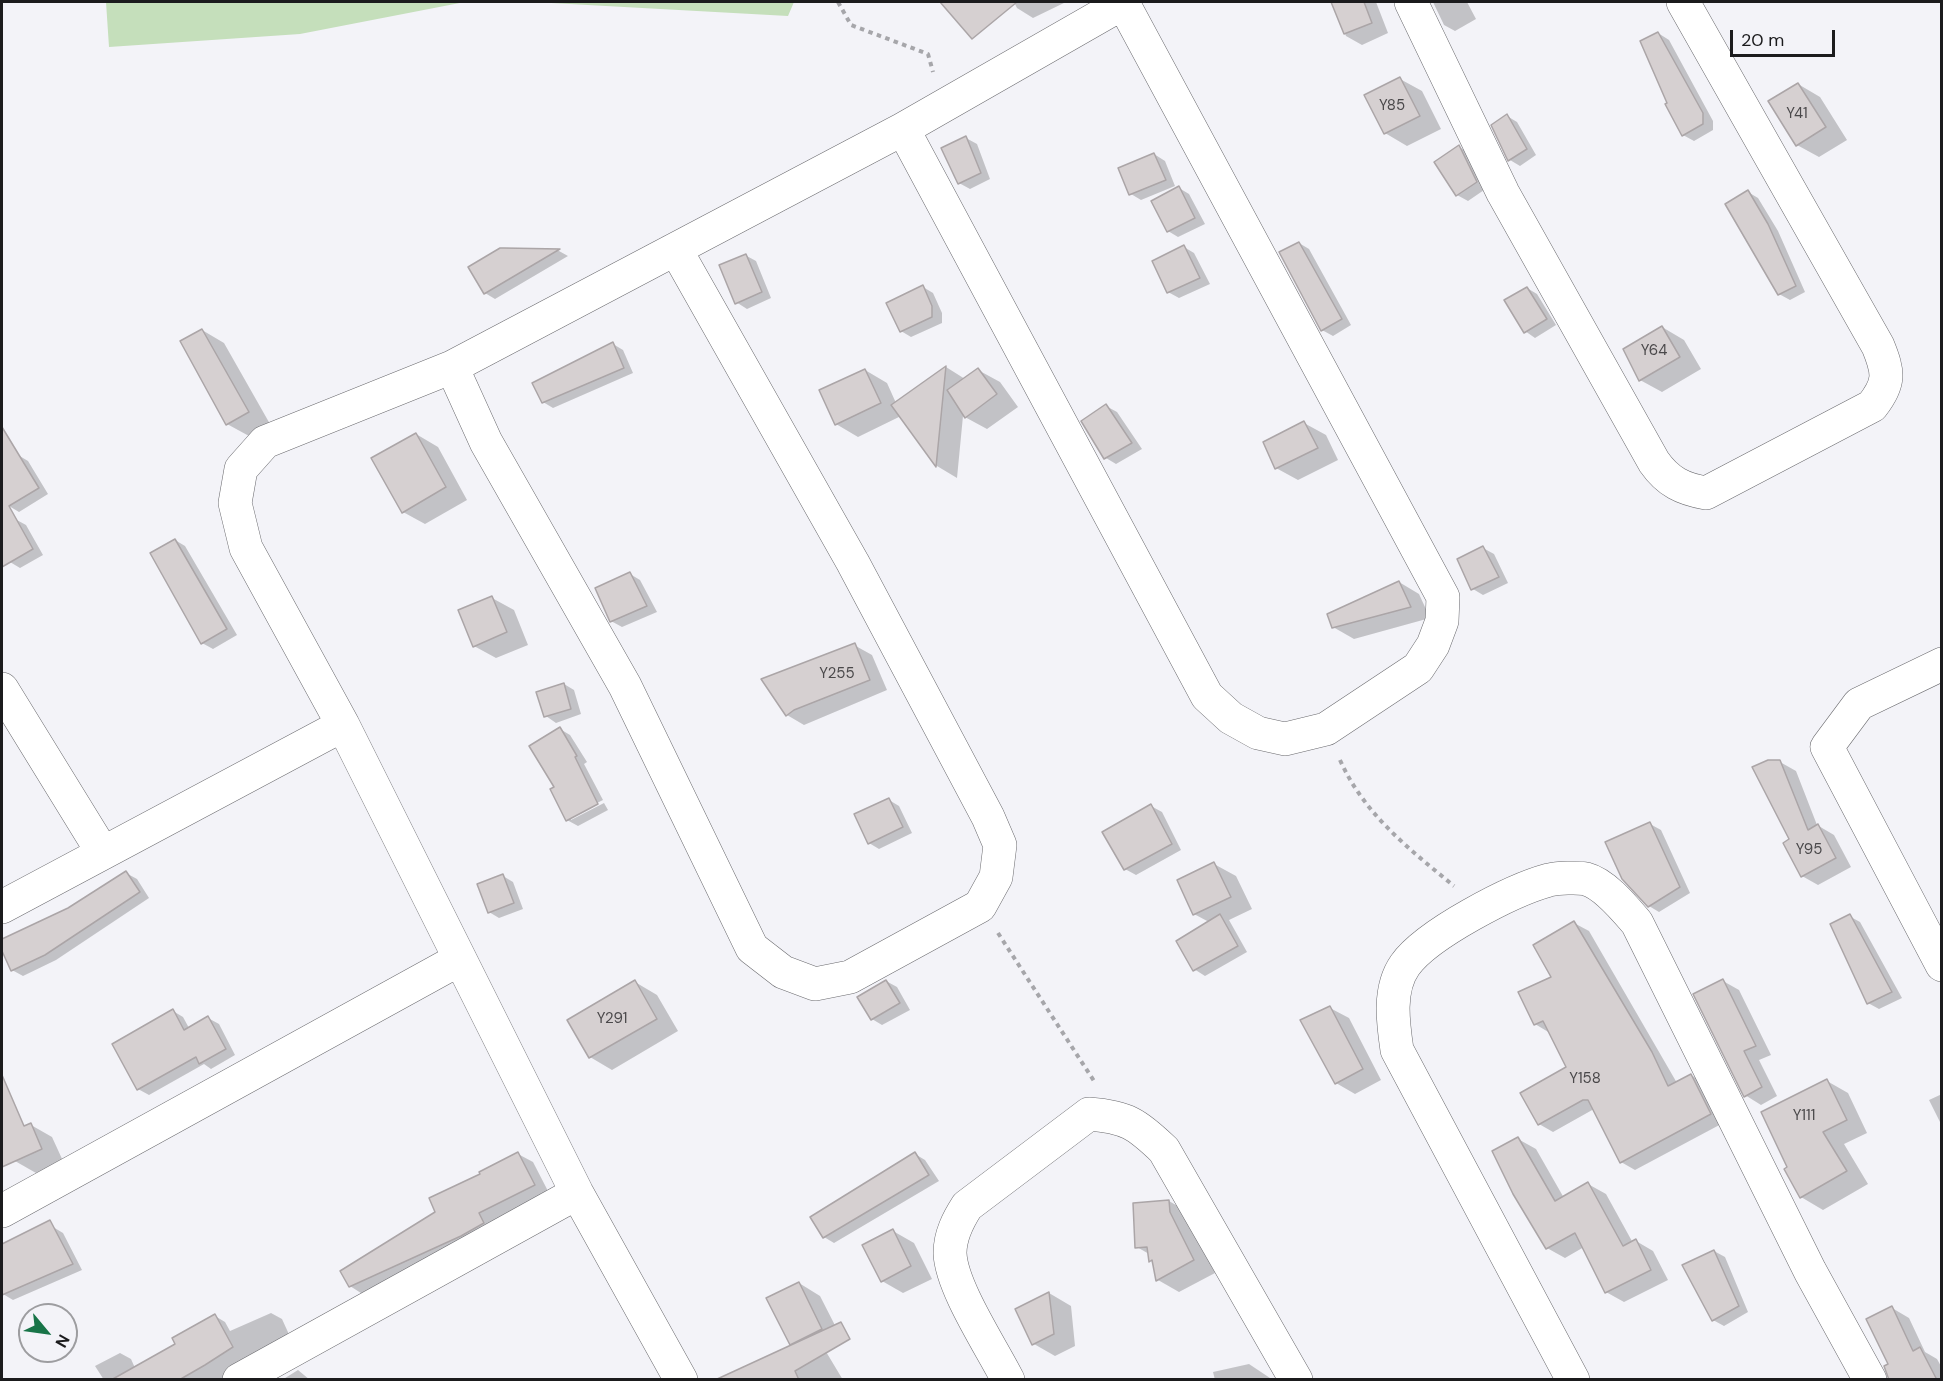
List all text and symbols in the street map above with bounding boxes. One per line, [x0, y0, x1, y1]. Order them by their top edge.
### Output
scale bar [1733, 18, 1838, 56]
text: 20 m [1741, 28, 1784, 52]
house number: Y85 [1379, 97, 1405, 115]
house number: Y41 [1786, 105, 1808, 123]
house number: Y64 [1641, 342, 1667, 360]
house number: Y255 [819, 665, 855, 683]
house number: Y95 [1796, 841, 1822, 859]
house number: Y291 [597, 1010, 627, 1028]
house number: Y158 [1569, 1070, 1601, 1088]
house number: Y111 [1793, 1107, 1815, 1125]
north arrow [18, 1303, 78, 1363]
text: N [50, 1331, 74, 1351]

